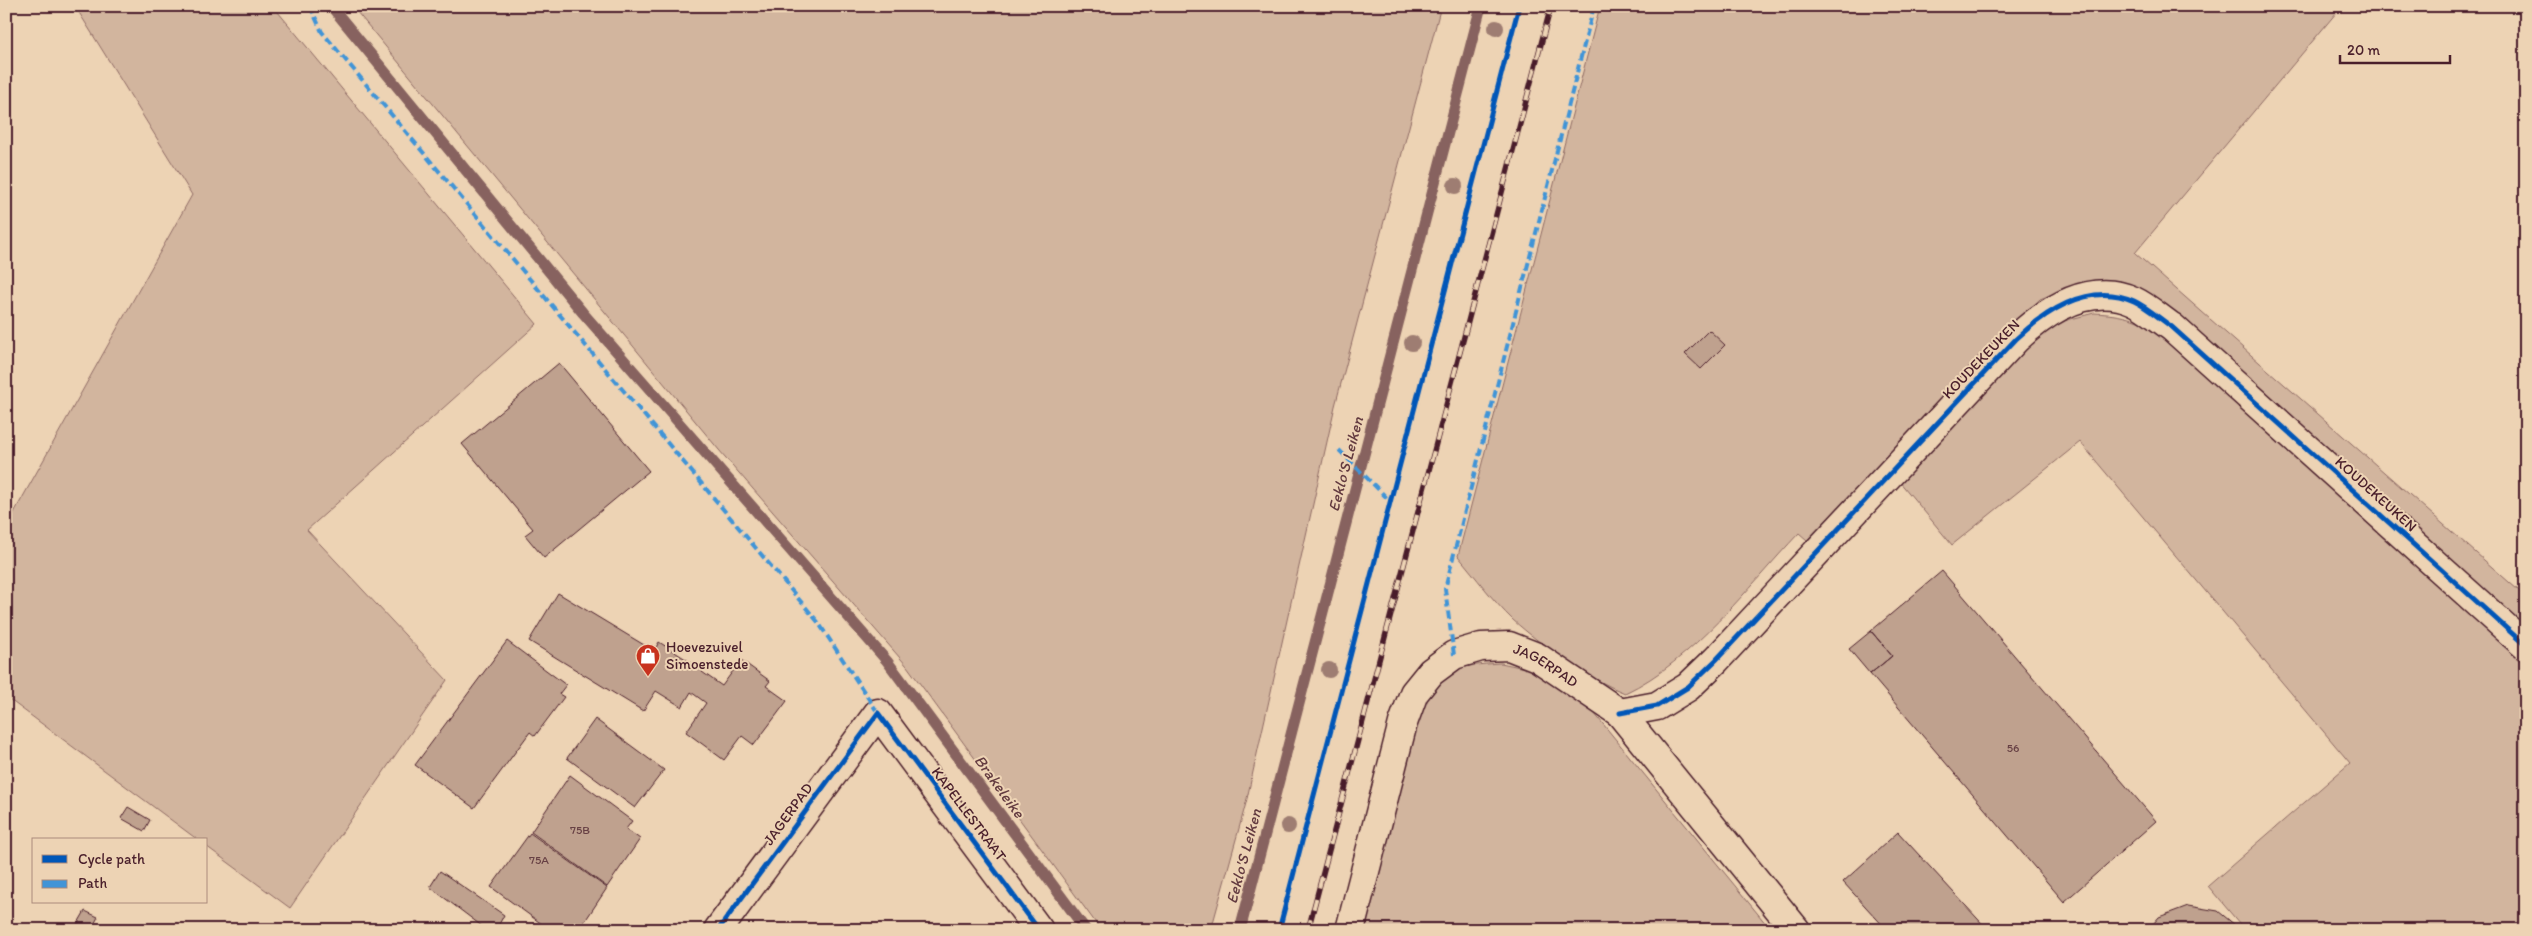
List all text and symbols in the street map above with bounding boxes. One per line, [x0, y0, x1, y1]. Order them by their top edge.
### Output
scale bar [2340, 32, 2450, 64]
text: 20 m [2347, 41, 2381, 59]
street label: KOUDEKEUKEN [1938, 315, 2024, 403]
water label: Eeklo'S Leiken [1324, 414, 1367, 514]
street label: KOUDEKEUKEN [2331, 453, 2421, 535]
place label: Hoevezuivel Simoenstede [666, 638, 748, 673]
street label: JAGERPAD [1511, 640, 1582, 691]
shop icon: Hoevezuivel Simoenstede [635, 643, 661, 677]
house number: 56 [2007, 741, 2019, 755]
water label: Brakeleike [970, 751, 1030, 823]
street label: KAPELLESTRAAT [928, 763, 1011, 865]
street label: JAGERPAD [759, 779, 817, 849]
water label: Eeklo'S Leiken [1222, 806, 1265, 906]
house number: 75B [570, 823, 590, 837]
legend [32, 838, 208, 904]
text: Cycle path [78, 850, 145, 868]
house number: 75A [529, 853, 549, 867]
text: Path [78, 874, 107, 892]

